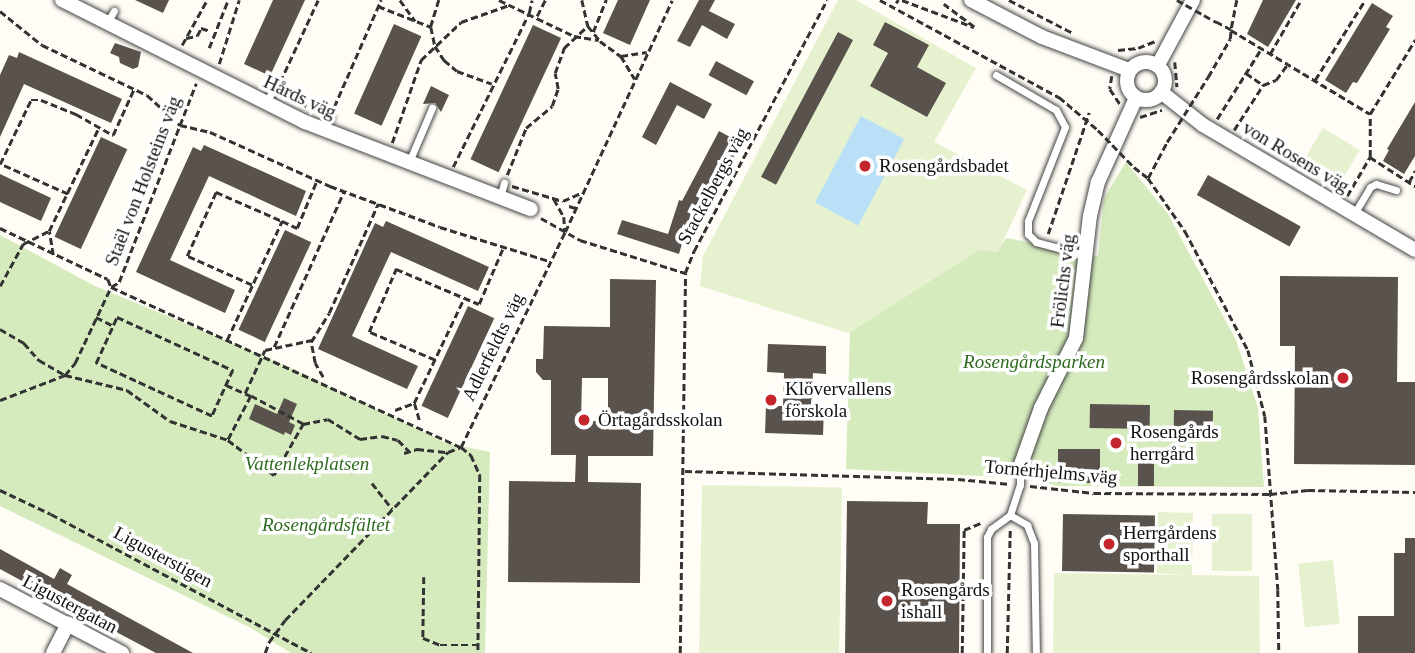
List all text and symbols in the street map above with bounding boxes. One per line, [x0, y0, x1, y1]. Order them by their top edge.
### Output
street label: Hårds väg [260, 70, 340, 124]
street label: Staël von Holsteins väg [100, 93, 186, 269]
street label: von Rosens väg [1239, 116, 1353, 198]
street label: Stackelbergs väg [673, 124, 753, 248]
place label: Rosengårdsbadet [879, 155, 1009, 177]
marker: Rosengårdsbadet [857, 158, 873, 174]
street label: Frölichs väg [1046, 233, 1080, 329]
street label: Adlerfeldts väg [457, 289, 529, 405]
park label: Rosengårdsparken [963, 351, 1105, 373]
place label: Rosengårdsskolan [1191, 367, 1329, 389]
marker: Rosengårdsskolan [1335, 370, 1351, 386]
place label: Klövervallens förskola [785, 378, 892, 422]
marker: Klövervallens förskola [763, 392, 779, 408]
place label: Örtagårdsskolan [598, 409, 723, 431]
marker: Örtagårdsskolan [576, 412, 592, 428]
place label: Rosengårds herrgård [1130, 421, 1219, 465]
marker: Rosengårds herrgård [1108, 435, 1124, 451]
park label: Vattenlekplatsen [245, 453, 369, 475]
street label: Tornérhjelms väg [984, 455, 1118, 489]
park label: Rosengårdsfältet [262, 514, 390, 536]
street label: Ligusterstigen [110, 521, 216, 593]
place label: Herrgårdens sporthall [1123, 522, 1217, 566]
marker: Herrgårdens sporthall [1101, 536, 1117, 552]
street label: Ligustergatan [19, 569, 121, 639]
place label: Rosengårds ishall [901, 579, 990, 623]
marker: Rosengårds ishall [879, 593, 895, 609]

